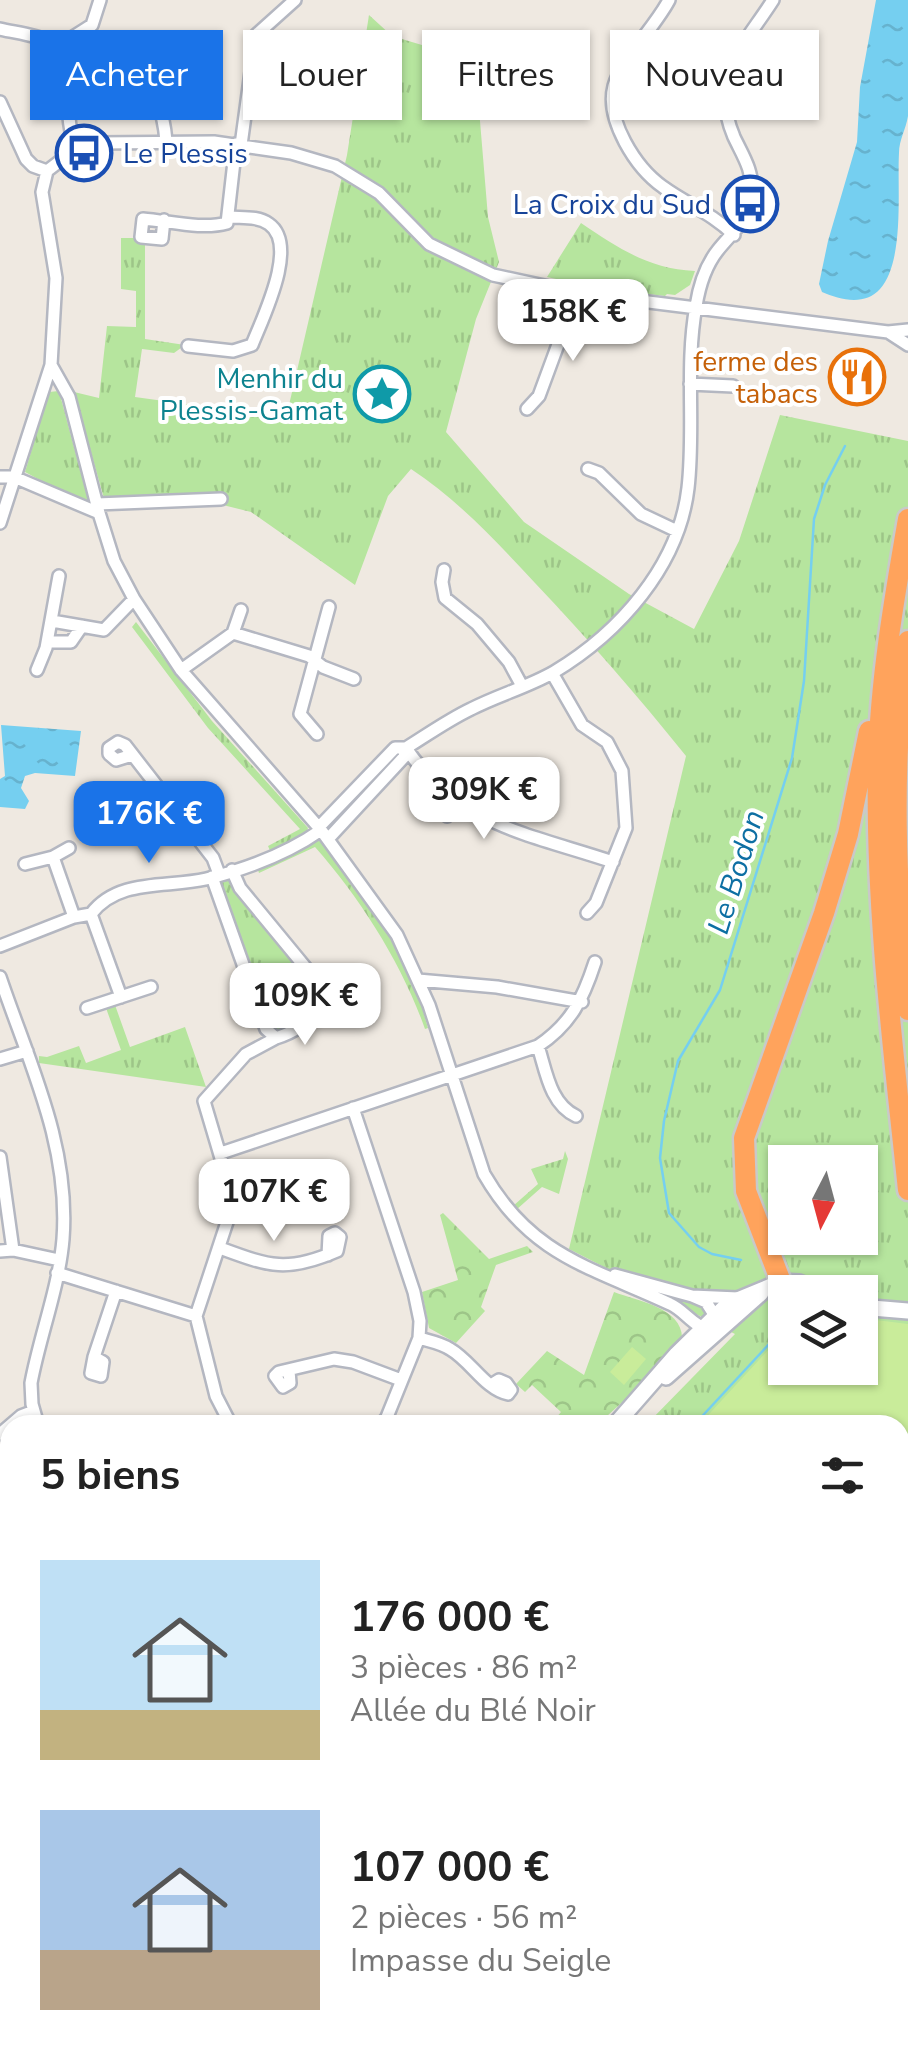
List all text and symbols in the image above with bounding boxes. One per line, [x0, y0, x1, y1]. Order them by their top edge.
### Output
chip: Acheter [30, 30, 223, 120]
chip: Louer [243, 30, 402, 120]
chip: Filtres [422, 30, 590, 120]
chip: Nouveau [610, 30, 819, 120]
bus stop icon: Le Plessis [54, 123, 114, 183]
place label: Le Plessis [123, 135, 248, 173]
bus stop icon: La Croix du Sud [720, 174, 780, 234]
place label: La Croix du Sud [513, 186, 711, 224]
pin: 158K € [492, 279, 654, 364]
text: 158K € [520, 290, 626, 333]
place label: ferme des tabacs [693, 343, 818, 413]
restaurant icon: ferme des tabacs [827, 347, 887, 407]
place label: Menhir du Plessis-Gamat [160, 360, 343, 430]
place icon: Menhir du Plessis-Gamat [352, 364, 412, 424]
pin: 309K € [403, 757, 565, 842]
text: 309K € [431, 768, 537, 811]
pin: 176K € [68, 781, 230, 866]
text: 176K € [96, 792, 202, 835]
water label: Le Bodon [698, 805, 775, 939]
pin: 109K € [224, 963, 386, 1048]
text: 109K € [252, 974, 358, 1017]
north arrow [768, 1145, 878, 1255]
map controls [768, 1145, 878, 1385]
pin: 107K € [193, 1159, 355, 1244]
text: 107K € [221, 1170, 327, 1213]
button: layers [768, 1275, 878, 1385]
text: 5 biens [40, 1447, 180, 1504]
icon: filters [815, 1448, 870, 1503]
text: 176 000 € [350, 1589, 549, 1646]
icon: home [120, 1600, 240, 1720]
text: 3 pièces · 86 m² [350, 1646, 577, 1689]
text: Allée du Blé Noir [350, 1689, 596, 1732]
text: 107 000 € [350, 1839, 549, 1896]
icon: home [120, 1850, 240, 1970]
text: 2 pièces · 56 m² [350, 1896, 577, 1939]
text: Impasse du Seigle [350, 1939, 611, 1982]

